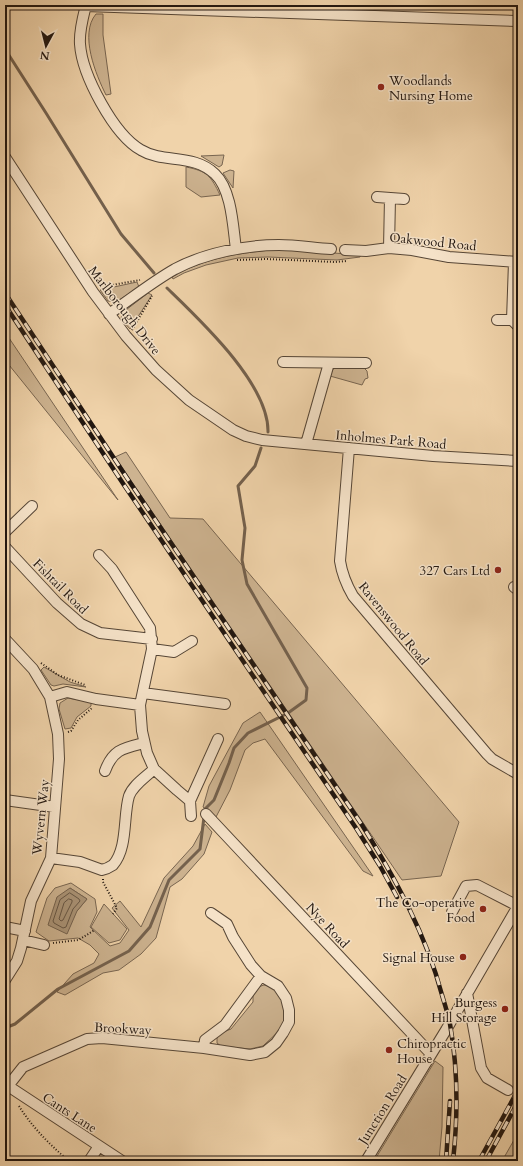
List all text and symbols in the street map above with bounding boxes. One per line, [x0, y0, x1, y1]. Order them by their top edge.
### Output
north arrow [26, 26, 66, 66]
text: N [39, 47, 50, 63]
place label: Woodlands Nursing Home [388, 72, 473, 105]
marker: Woodlands Nursing Home [376, 82, 386, 92]
street label: Oakwood Road [389, 228, 477, 256]
street label: Marlborough Drive [84, 262, 165, 359]
street label: Inholmes Park Road [335, 426, 447, 454]
street label: Fishtail Road [29, 555, 92, 618]
place label: 327 Cars Ltd [420, 562, 490, 580]
marker: 327 Cars Ltd [493, 565, 503, 575]
street label: Ravenswood Road [354, 578, 432, 669]
street label: Wyvern Way [28, 778, 54, 857]
place label: The Co-operative Food [376, 894, 475, 927]
street label: Nye Road [302, 899, 353, 952]
marker: The Co-operative Food [478, 904, 488, 914]
place label: Signal House [382, 949, 455, 967]
marker: Signal House [458, 952, 468, 962]
place label: Burgess Hill Storage [431, 994, 497, 1027]
marker: Burgess Hill Storage [500, 1004, 510, 1014]
street label: Brookway [94, 1019, 152, 1039]
place label: Chiropractic House [397, 1035, 466, 1068]
marker: Chiropractic House [384, 1045, 394, 1055]
street label: Junction Road [353, 1071, 411, 1150]
street label: Cants Lane [39, 1088, 100, 1137]

